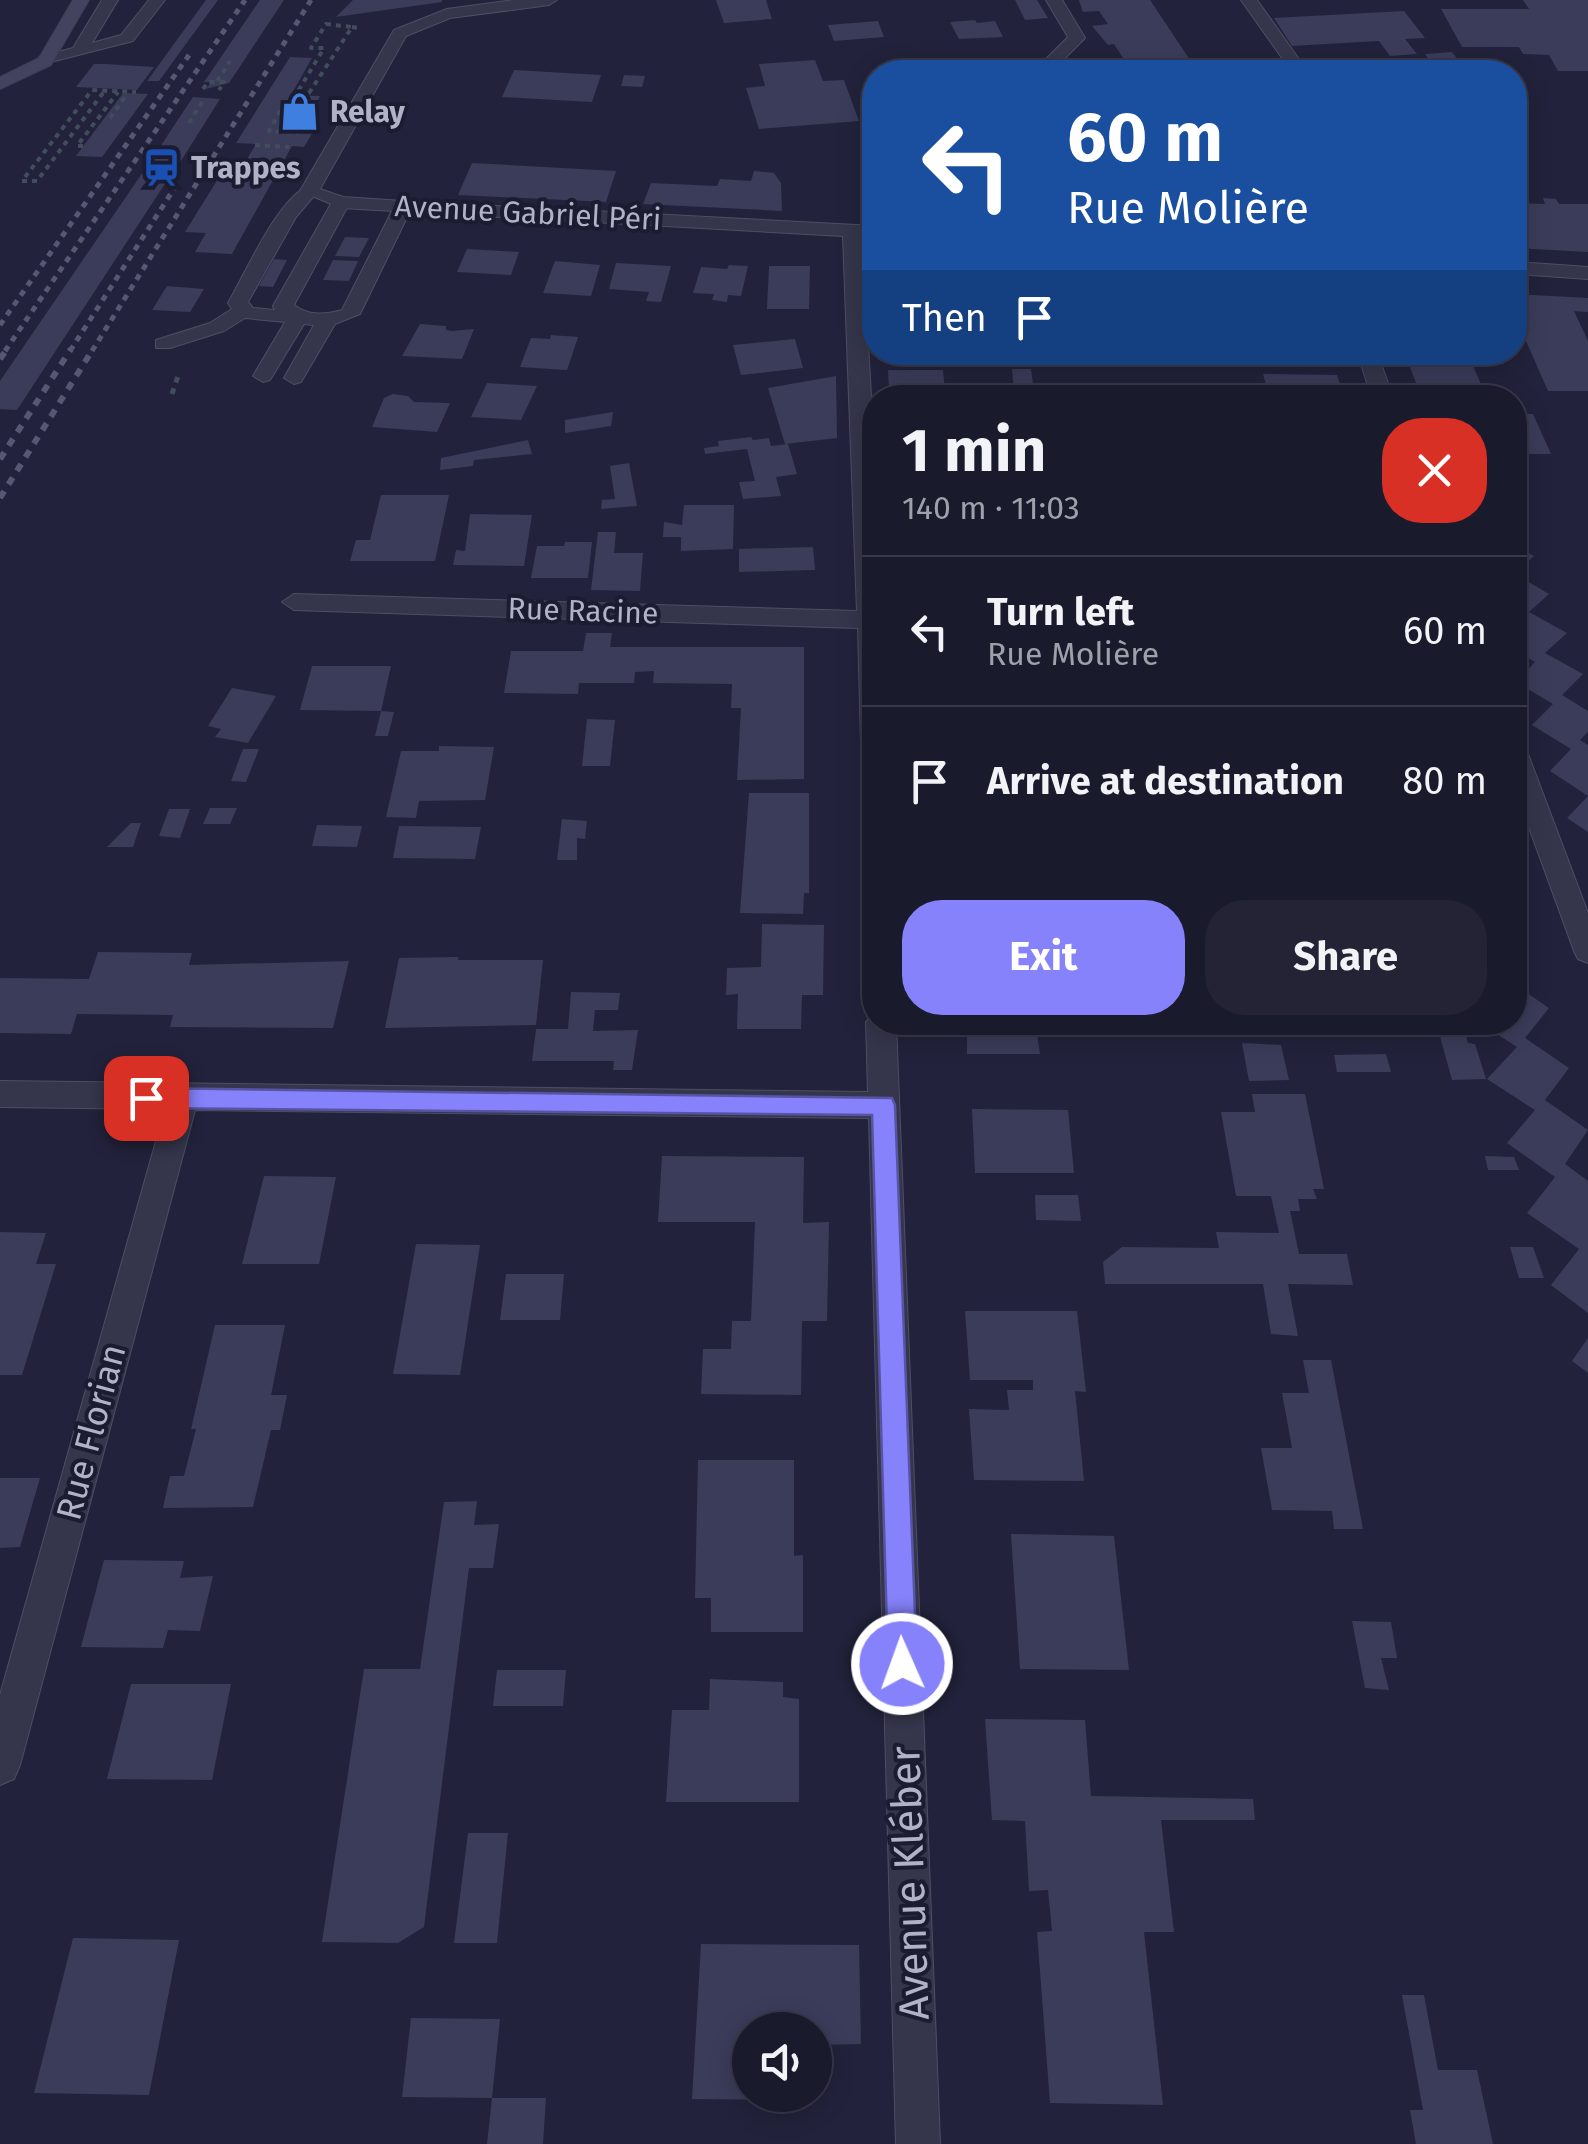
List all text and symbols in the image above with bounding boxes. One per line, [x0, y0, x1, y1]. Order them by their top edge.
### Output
shop icon: Relay [279, 91, 321, 133]
place label: Relay [330, 94, 405, 130]
text: 60 m [1067, 96, 1223, 180]
icon: left [902, 100, 1032, 230]
station icon: Trappes [140, 147, 182, 189]
place label: Trappes [191, 150, 301, 186]
text: Rue Molière [1067, 181, 1309, 235]
street label: Avenue Gabriel Péri [394, 188, 662, 238]
icon: arrive [1007, 290, 1062, 345]
text: Then [902, 295, 987, 341]
text: 1 min [902, 415, 1046, 487]
button: close [1382, 418, 1487, 523]
text: 140 m · 11:03 [902, 489, 1080, 527]
text: Turn left [987, 589, 1134, 635]
street label: Rue Racine [507, 590, 659, 632]
icon: left [902, 604, 957, 659]
text: 60 m [1403, 608, 1487, 654]
text: Rue Molière [987, 635, 1159, 673]
icon: arrive [902, 754, 957, 809]
text: Arrive at destination [987, 758, 1344, 804]
text: 80 m [1402, 758, 1487, 804]
button: Exit [902, 900, 1185, 1015]
button: Share [1205, 900, 1487, 1015]
pin [104, 1056, 189, 1141]
icon: arrive [119, 1071, 174, 1126]
street label: Rue Florian [47, 1340, 135, 1524]
position arrow [850, 1612, 954, 1716]
street label: Avenue Kléber [880, 1745, 940, 2021]
map controls [732, 2012, 832, 2112]
button: sound [732, 2012, 832, 2112]

